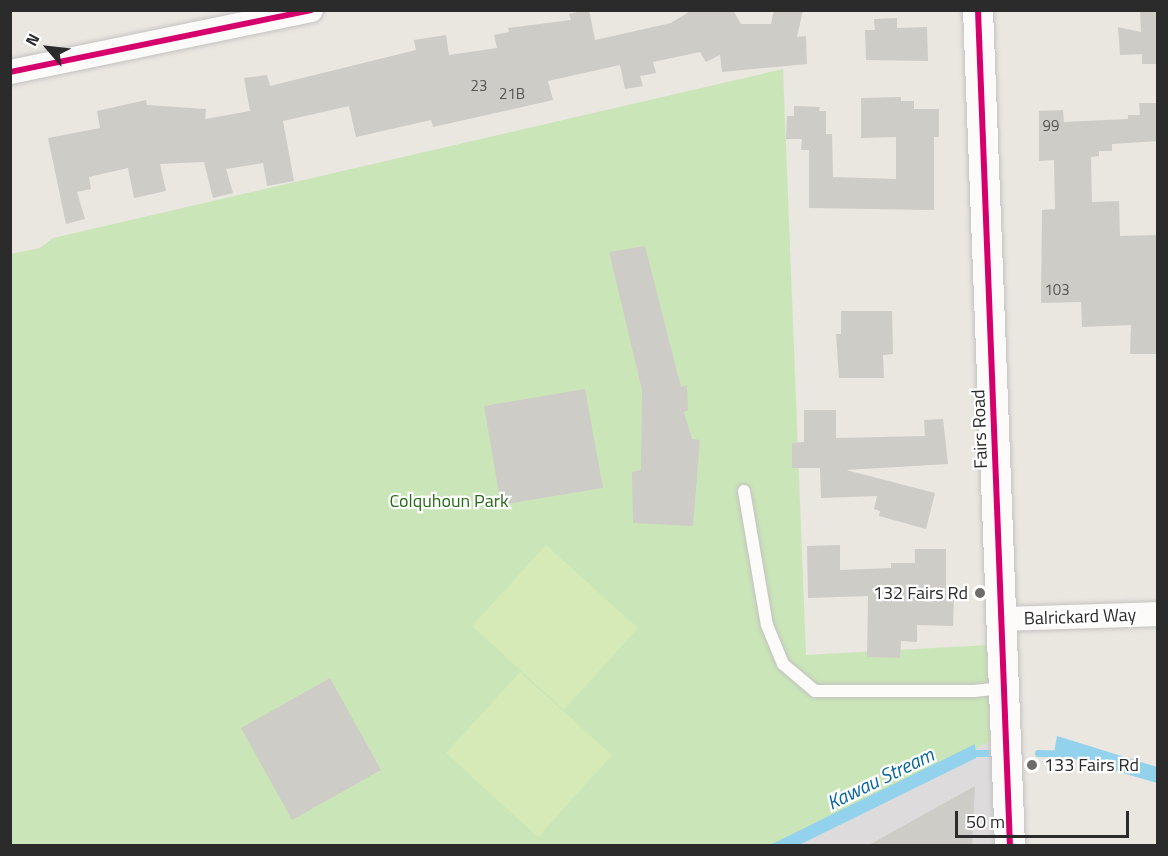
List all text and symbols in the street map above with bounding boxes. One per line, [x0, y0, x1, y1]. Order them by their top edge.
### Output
north arrow [18, 18, 78, 78]
text: N [19, 29, 45, 50]
house number: 23 [471, 77, 487, 95]
house number: 21B [499, 85, 525, 103]
house number: 99 [1043, 117, 1059, 135]
house number: 103 [1044, 281, 1070, 299]
street label: Fairs Road [968, 389, 992, 469]
park label: Colquhoun Park [389, 490, 509, 512]
place label: 132 Fairs Rd [873, 582, 968, 604]
marker: 132 Fairs Rd [973, 586, 987, 600]
street label: Balrickard Way [1023, 604, 1137, 630]
water label: Kawau Stream [823, 742, 937, 814]
place label: 133 Fairs Rd [1044, 754, 1139, 776]
marker: 133 Fairs Rd [1025, 758, 1039, 772]
scale bar [958, 799, 1132, 837]
text: 50 m [966, 808, 1005, 835]

